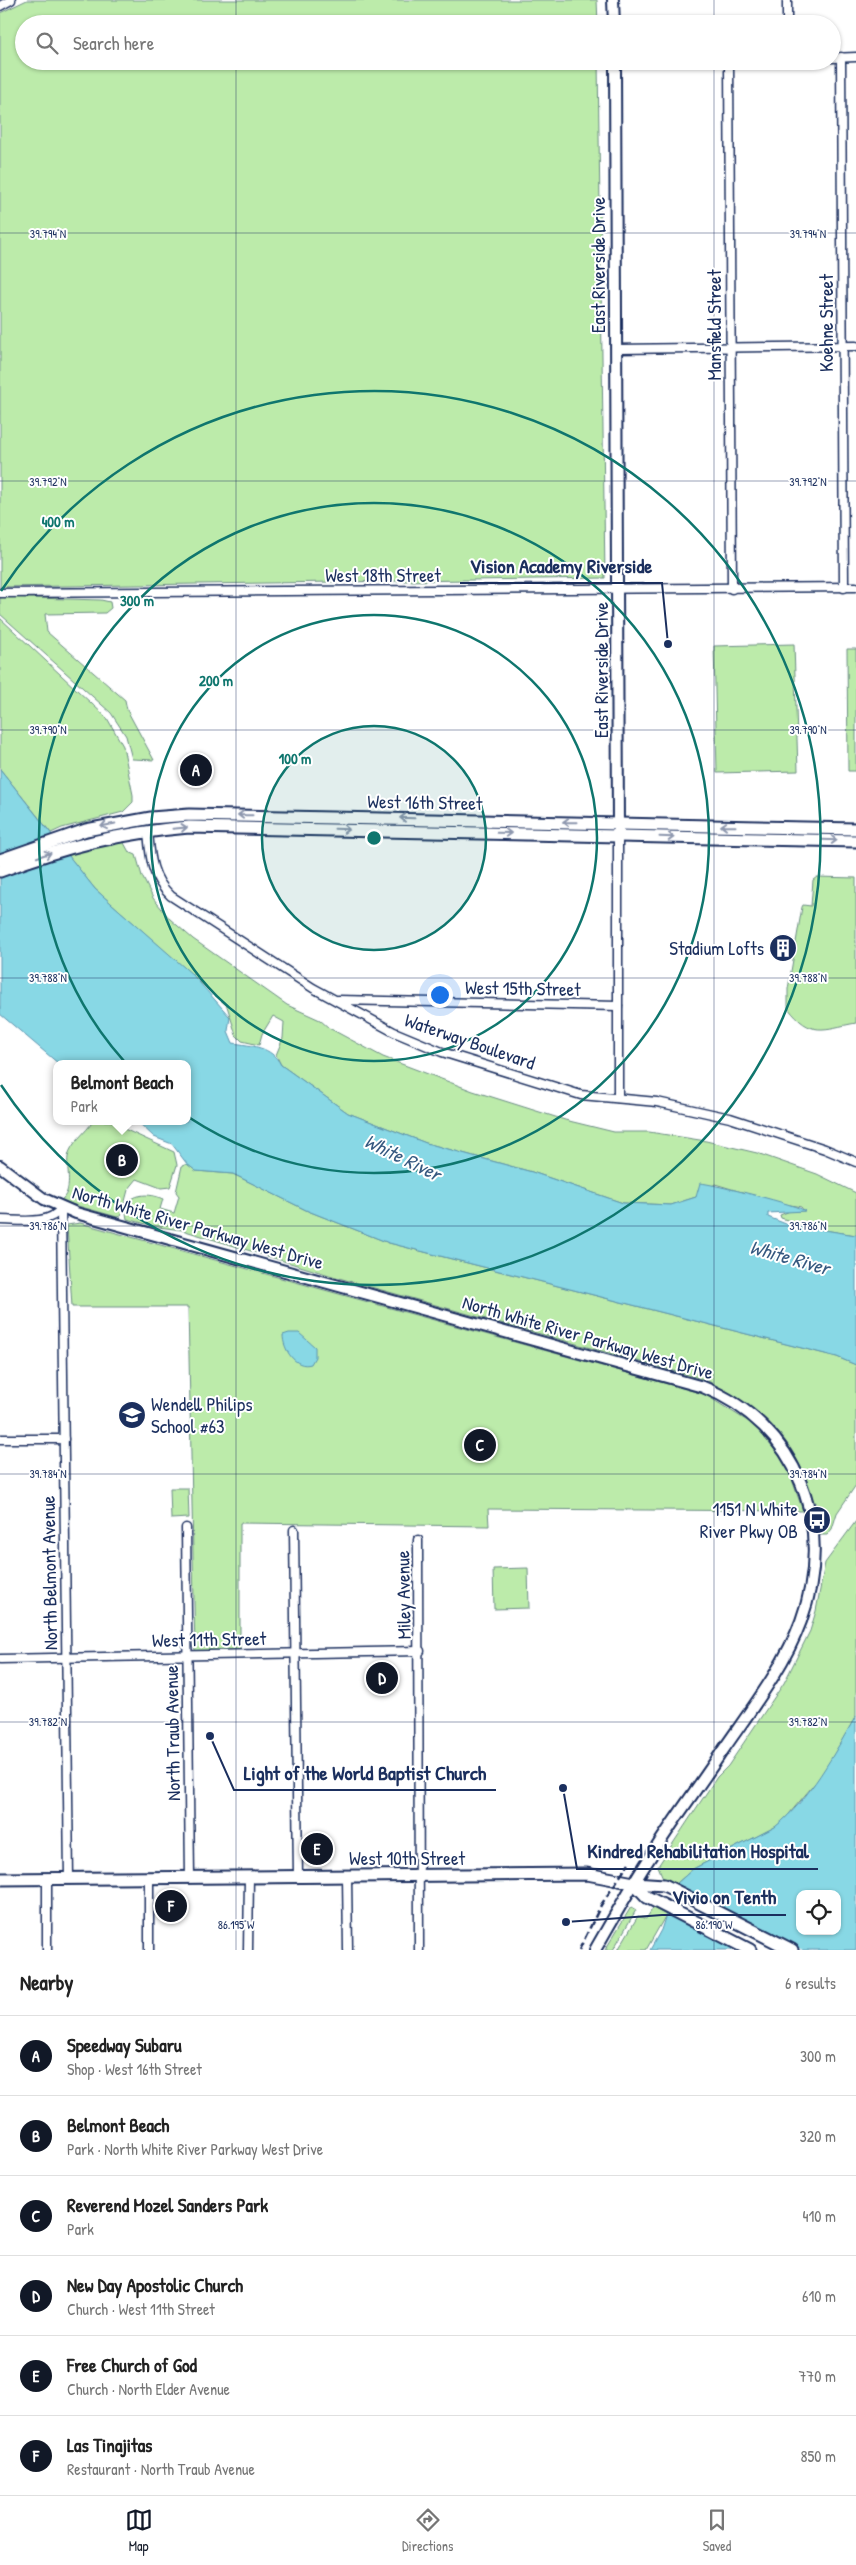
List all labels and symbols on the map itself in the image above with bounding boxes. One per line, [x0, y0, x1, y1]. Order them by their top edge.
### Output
street label: East Riverside Drive [585, 197, 611, 333]
text: 39.794°N [30, 225, 66, 242]
text: 39.794°N [790, 225, 826, 242]
street label: Mansfield Street [701, 269, 727, 380]
street label: Koehne Street [813, 274, 839, 372]
text: 39.792°N [29, 473, 67, 490]
text: 39.792°N [789, 473, 827, 490]
text: 400 m [42, 511, 74, 532]
callout: Vision Academy Riverside [460, 548, 662, 583]
text: Vision Academy Riverside [470, 552, 652, 580]
street label: West 18th Street [325, 562, 441, 588]
text: 300 m [120, 590, 154, 611]
street label: East Riverside Drive [588, 602, 614, 738]
text: 200 m [199, 670, 233, 691]
text: 39.790°N [29, 721, 67, 738]
text: 39.790°N [789, 721, 827, 738]
text: 100 m [279, 748, 311, 769]
pin: A [180, 751, 212, 789]
street label: West 16th Street [367, 788, 483, 816]
one-way arrow [237, 811, 253, 820]
one-way arrow [400, 813, 416, 823]
one-way arrow [562, 818, 578, 827]
one-way arrow [100, 821, 116, 830]
one-way arrow [720, 821, 736, 831]
one-way arrow [171, 823, 187, 833]
one-way arrow [334, 825, 350, 834]
one-way arrow [496, 828, 512, 837]
centre of rings [365, 829, 383, 847]
one-way arrow [658, 832, 675, 842]
one-way arrow [821, 835, 837, 845]
one-way arrow [36, 849, 52, 859]
building icon: Stadium Lofts [768, 933, 798, 963]
place label: Stadium Lofts [669, 935, 764, 961]
text: 39.788°N [29, 969, 67, 986]
text: 39.788°N [789, 969, 827, 986]
street label: West 15th Street [465, 974, 581, 1002]
your location [427, 982, 453, 1008]
street label: Waterway Boulevard [401, 1006, 539, 1076]
water label: White River [360, 1127, 448, 1188]
pin: B [106, 1141, 138, 1179]
street label: North White River Parkway West Drive [70, 1179, 327, 1275]
text: 39.786°N [29, 1217, 67, 1234]
text: 39.786°N [789, 1217, 827, 1234]
water label: White River [747, 1233, 835, 1282]
street label: North White River Parkway West Drive [460, 1289, 717, 1385]
place label: Wendell Philips School #63 [151, 1391, 253, 1439]
school or university icon: Wendell Philips School #63 [117, 1400, 147, 1430]
pin: C [464, 1426, 496, 1464]
text: 39.784°N [29, 1465, 67, 1482]
text: 39.784°N [789, 1465, 827, 1482]
street label: North Belmont Avenue [35, 1495, 63, 1650]
place label: 1151 N White River Pkwy OB [700, 1496, 798, 1544]
bus stop icon: 1151 N White River Pkwy OB [802, 1505, 832, 1535]
street label: Miley Avenue [389, 1550, 417, 1640]
street label: West 11th Street [152, 1625, 267, 1653]
pin: D [366, 1659, 398, 1697]
street label: North Traub Avenue [158, 1665, 186, 1801]
text: 39.782°N [29, 1713, 67, 1730]
text: 39.782°N [789, 1713, 827, 1730]
callout: Light of the World Baptist Church [234, 1755, 496, 1790]
text: Light of the World Baptist Church [244, 1759, 487, 1787]
pin: E [301, 1830, 333, 1868]
callout: Kindred Rehabilitation Hospital [577, 1834, 818, 1869]
text: Kindred Rehabilitation Hospital [587, 1837, 809, 1865]
street label: West 10th Street [349, 1845, 465, 1871]
callout: Vivio on Tenth [662, 1880, 786, 1915]
text: Vivio on Tenth [672, 1883, 777, 1910]
pin: F [155, 1887, 187, 1925]
text: 86.195°W [218, 1916, 255, 1933]
text: 86.190°W [696, 1916, 733, 1933]

